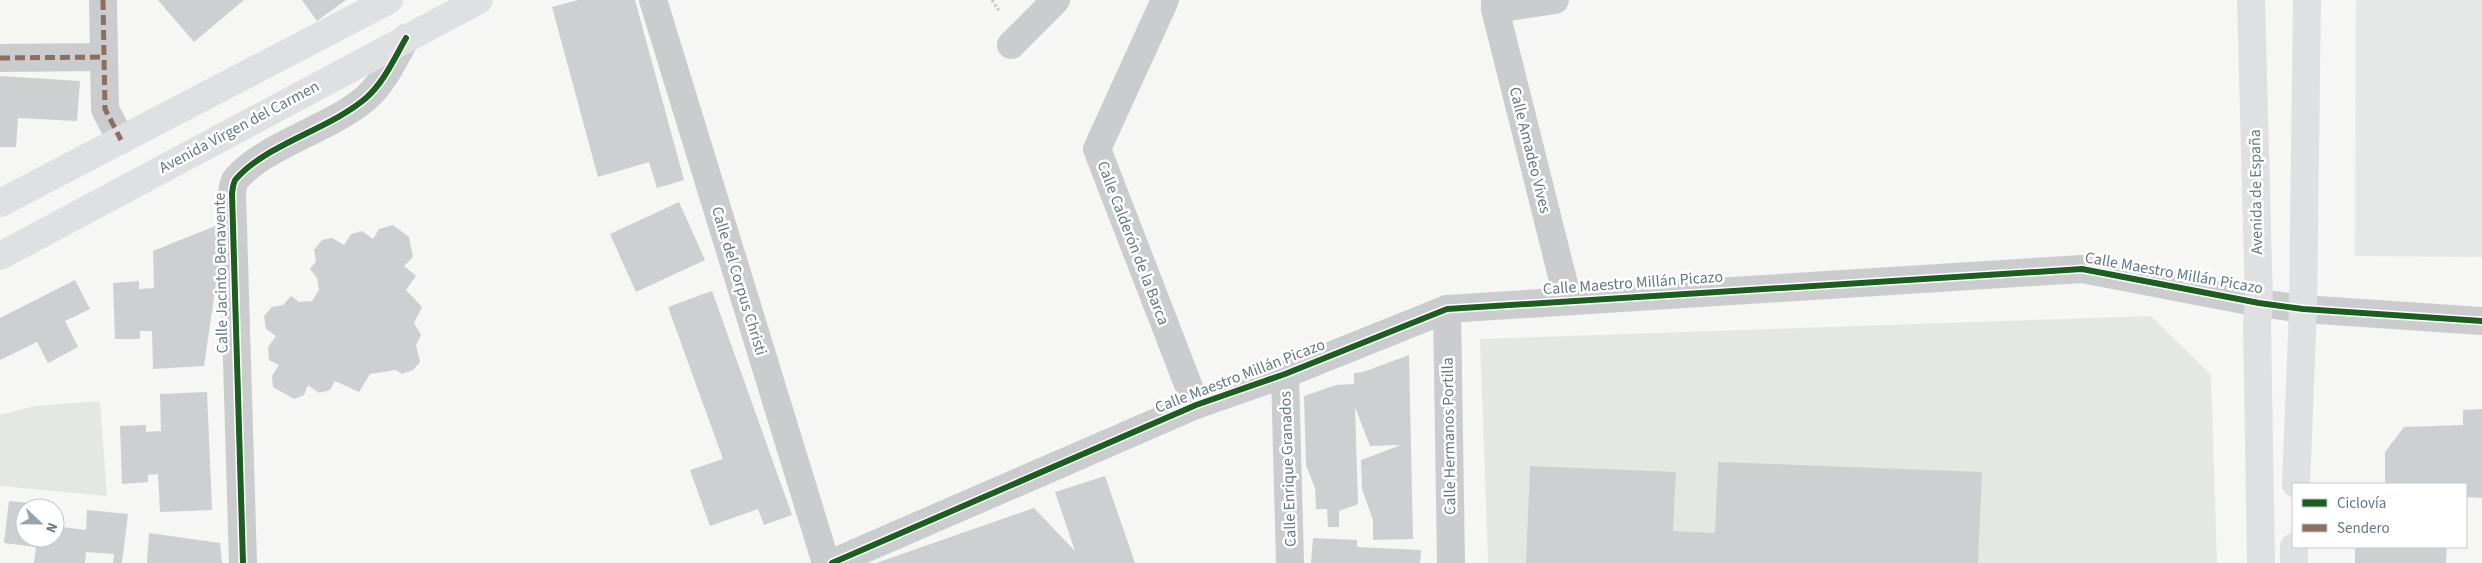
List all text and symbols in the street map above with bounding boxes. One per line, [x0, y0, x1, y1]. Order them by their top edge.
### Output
street label: Avenida Virgen del Carmen [155, 75, 323, 179]
street label: Calle Amadeo Vives [1504, 85, 1556, 216]
street label: Avenida de España [2244, 129, 2268, 255]
street label: Calle Calderón de la Barca [1092, 158, 1174, 328]
street label: Calle Jacinto Benavente [209, 192, 233, 354]
street label: Calle del Corpus Christi [706, 204, 772, 358]
street label: Calle Maestro Millán Picazo [2083, 247, 2265, 299]
street label: Calle Maestro Millán Picazo [1542, 266, 1724, 300]
street label: Calle Maestro Millán Picazo [1152, 333, 1328, 419]
street label: Calle Hermanos Portilla [1437, 357, 1461, 515]
street label: Calle Enrique Granados [1274, 390, 1302, 547]
legend [2292, 483, 2467, 548]
text: Ciclovía [2337, 493, 2386, 514]
north arrow [15, 498, 65, 548]
text: Sendero [2337, 518, 2390, 539]
text: N [40, 519, 62, 536]

